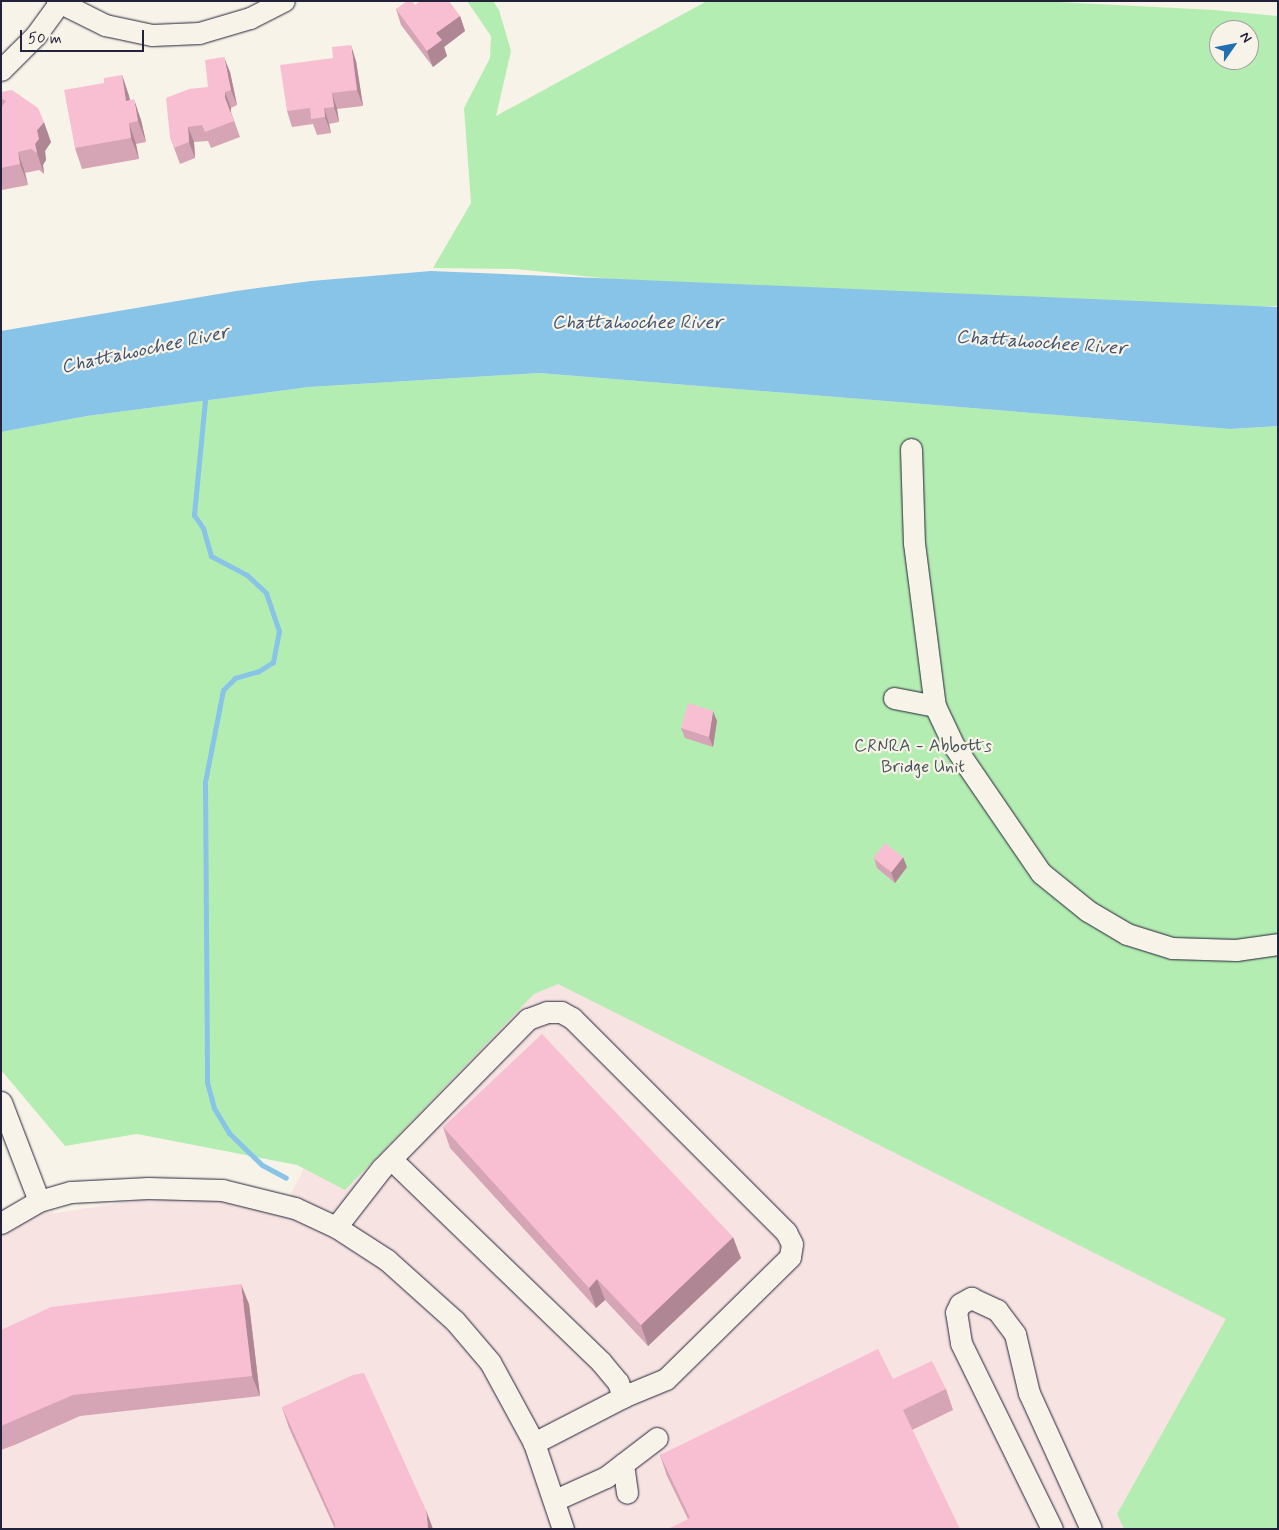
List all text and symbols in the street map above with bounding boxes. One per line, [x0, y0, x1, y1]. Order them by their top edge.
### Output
scale bar [22, 20, 146, 52]
north arrow [1209, 20, 1259, 70]
text: 50 m [28, 29, 62, 49]
text: N [1236, 29, 1256, 46]
water label: Chattahoochee River [552, 312, 722, 334]
water label: Chattahoochee River [60, 321, 230, 379]
water label: Chattahoochee River [955, 326, 1127, 360]
park label: CRNRA - Abbotts Bridge Unit [854, 736, 992, 779]

